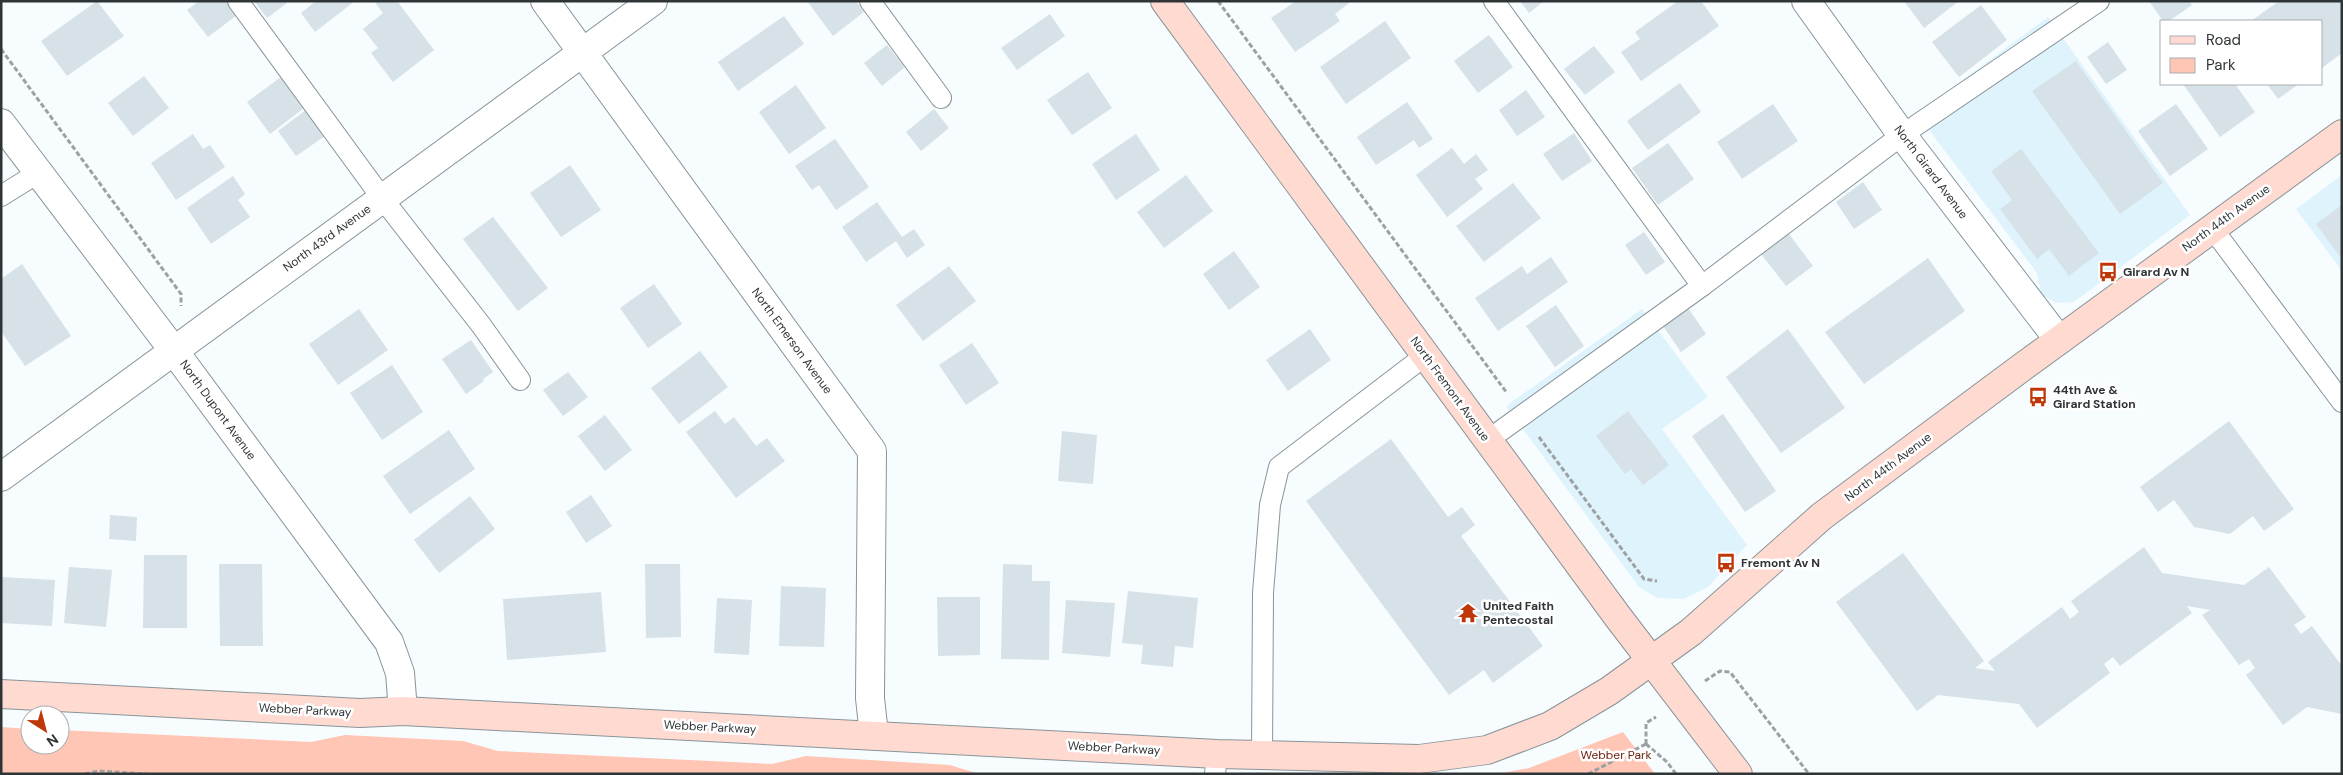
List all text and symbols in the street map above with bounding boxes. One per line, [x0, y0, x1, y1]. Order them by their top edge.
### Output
legend [2160, 20, 2323, 85]
text: Road [2206, 30, 2241, 50]
text: Park [2206, 55, 2236, 75]
street label: North Girard Avenue [1891, 122, 1972, 222]
street label: North 44th Avenue [2179, 181, 2273, 255]
street label: North 43rd Avenue [280, 201, 374, 275]
bus stop icon: Girard Av N [2097, 261, 2119, 283]
place label: Girard Av N [2123, 264, 2189, 280]
street label: North Emerson Avenue [748, 285, 836, 397]
street label: North Fremont Avenue [1407, 334, 1493, 445]
street label: North Dupont Avenue [176, 357, 260, 463]
place label: 44th Ave & Girard Station [2053, 382, 2136, 412]
bus stop icon: 44th Ave & Girard Station [2027, 386, 2049, 408]
street label: North 44th Avenue [1841, 429, 1935, 505]
bus stop icon: Fremont Av N [1715, 552, 1737, 574]
place label: Fremont Av N [1741, 555, 1820, 571]
place label: United Faith Pentecostal [1483, 598, 1554, 628]
temple icon: United Faith Pentecostal [1457, 602, 1479, 624]
street label: Webber Parkway [258, 700, 352, 720]
north arrow [20, 705, 70, 755]
street label: Webber Parkway [663, 717, 757, 737]
text: N [43, 730, 62, 751]
street label: Webber Parkway [1067, 738, 1161, 758]
park label: Webber Park [1581, 747, 1652, 763]

